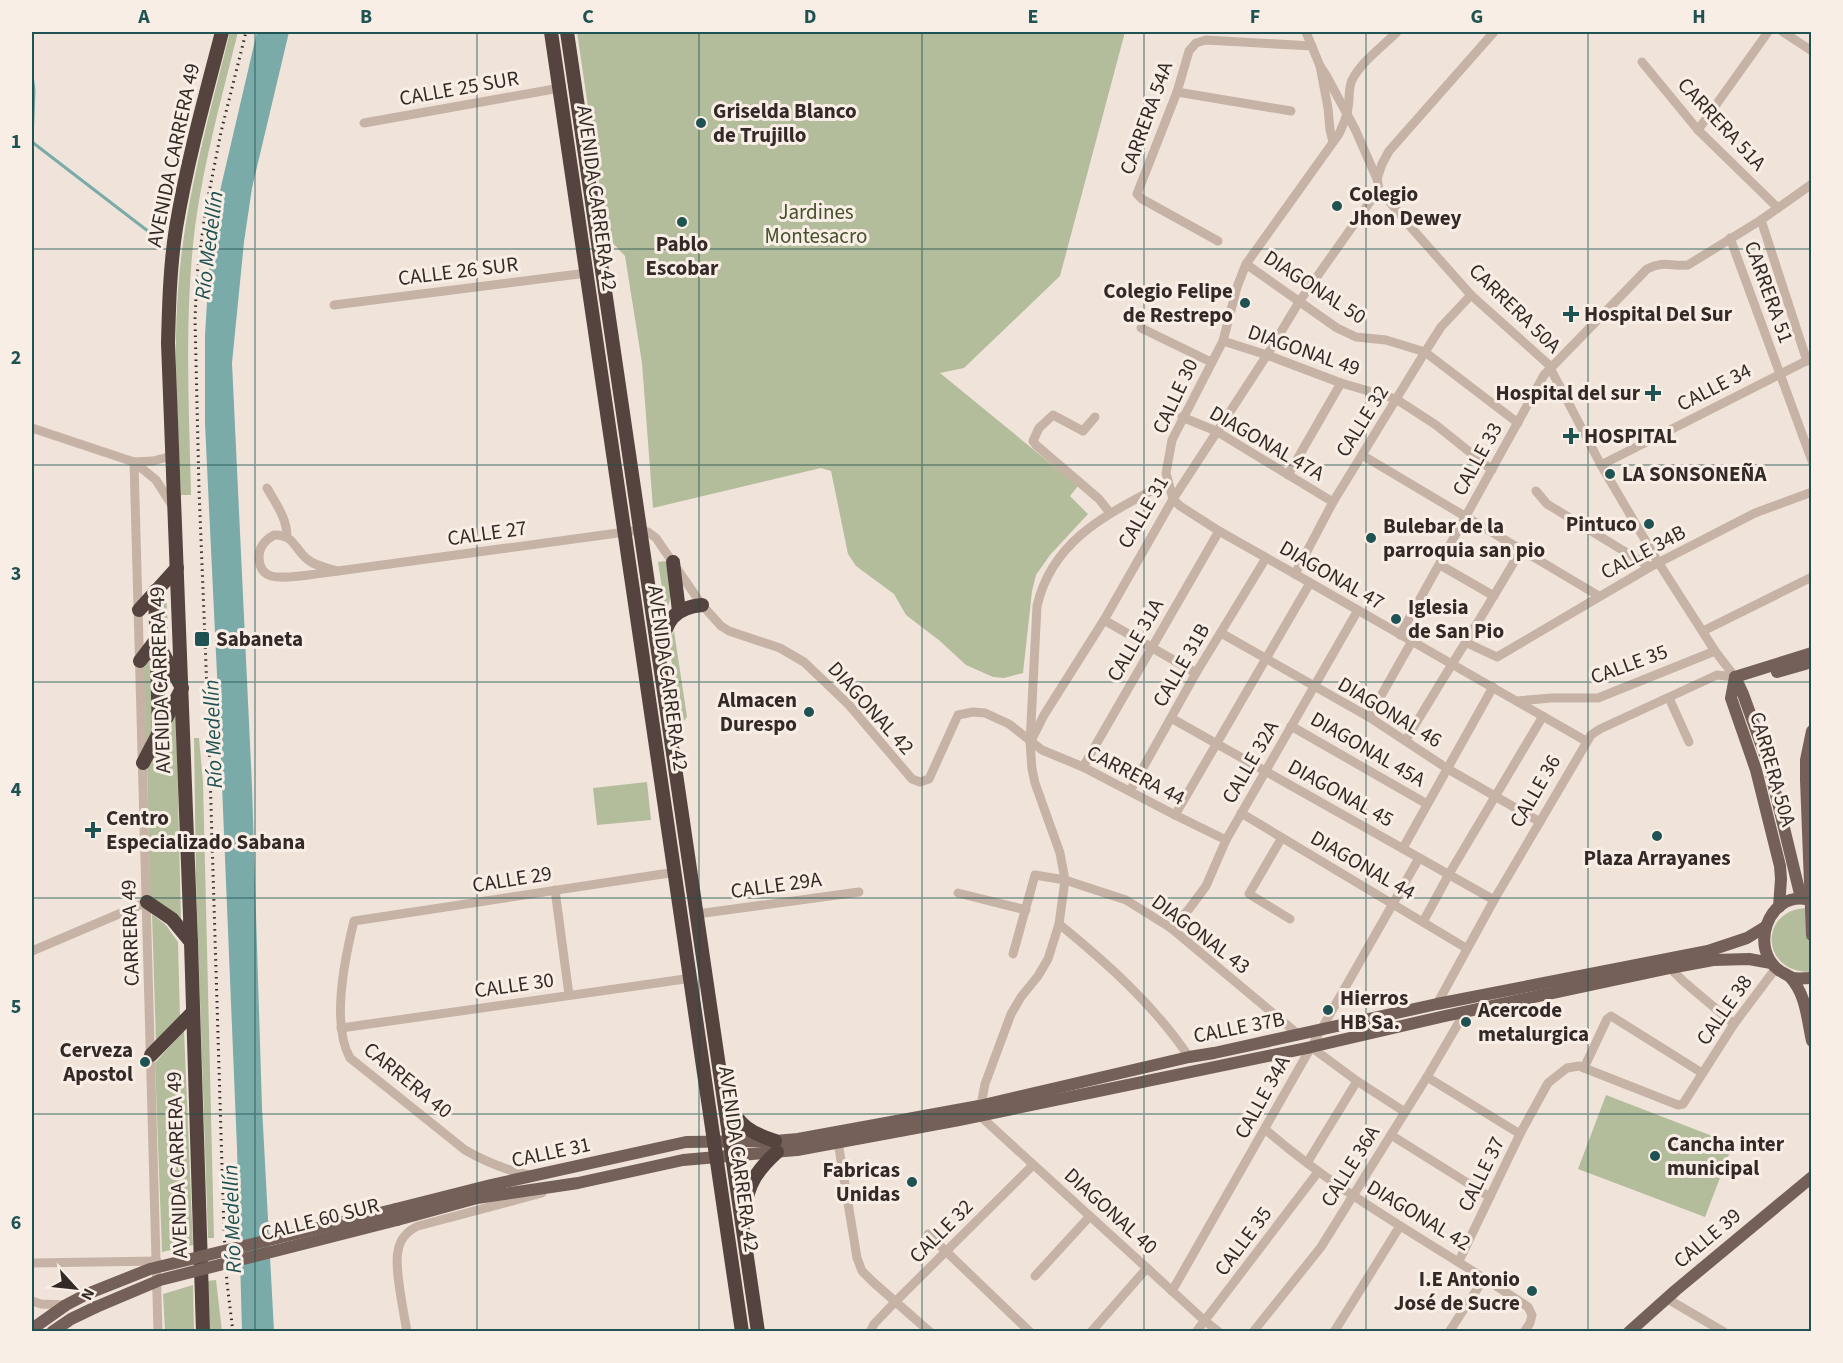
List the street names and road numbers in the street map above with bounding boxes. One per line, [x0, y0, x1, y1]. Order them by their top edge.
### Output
street label: CARRERA 54A [1112, 57, 1180, 179]
street label: AVENIDA CARRERA 49 [139, 60, 207, 250]
street label: CALLE 25 SUR [397, 63, 521, 113]
street label: CARRERA 51A [1671, 71, 1774, 178]
street label: AVENIDA CARRERA 42 [569, 103, 625, 293]
street label: CARRERA 51 [1737, 237, 1801, 347]
street label: DIAGONAL 50 [1258, 243, 1372, 331]
street label: CALLE 26 SUR [396, 249, 520, 293]
street label: CARRERA 50A [1462, 256, 1568, 360]
street label: DIAGONAL 49 [1244, 317, 1364, 383]
street label: CALLE 30 [1145, 353, 1205, 439]
street label: CALLE 34 [1672, 355, 1756, 419]
street label: CALLE 32 [1328, 379, 1396, 463]
street label: DIAGONAL 47A [1204, 398, 1331, 488]
street label: CALLE 33 [1444, 417, 1510, 501]
street label: CALLE 31 [1110, 470, 1176, 554]
street label: CALLE 27 [445, 513, 529, 553]
street label: CALLE 34B [1595, 517, 1691, 587]
street label: DIAGONAL 47 [1274, 533, 1390, 617]
street label: AVENIDA CARRERA 42 [640, 583, 696, 773]
street label: AVENIDA CARRERA 49 [142, 586, 178, 774]
street label: CALLE 31A [1099, 592, 1171, 687]
street label: CALLE 31B [1145, 618, 1217, 712]
street label: CALLE 35 [1586, 636, 1672, 692]
street label: DIAGONAL 42 [821, 655, 921, 761]
street label: DIAGONAL 46 [1332, 669, 1448, 755]
street label: DIAGONAL 45A [1306, 706, 1430, 792]
street label: CARRERA 50A [1742, 708, 1804, 830]
street label: CALLE 32A [1214, 714, 1286, 809]
street label: CARRERA 44 [1082, 737, 1190, 813]
street label: CALLE 36 [1502, 749, 1568, 833]
street label: DIAGONAL 45 [1284, 754, 1398, 832]
street label: DIAGONAL 44 [1305, 823, 1421, 907]
street label: CALLE 29 [470, 858, 554, 900]
street label: CALLE 29A [729, 864, 824, 906]
street label: CARRERA 49 [113, 879, 147, 987]
street label: DIAGONAL 43 [1145, 887, 1257, 981]
street label: CALLE 30 [472, 965, 556, 1005]
street label: CALLE 38 [1689, 969, 1759, 1051]
street label: CALLE 37B [1191, 1003, 1287, 1051]
street label: CARRERA 40 [357, 1035, 459, 1125]
street label: CALLE 34A [1227, 1049, 1298, 1144]
street label: AVENIDA CARRERA 42 [711, 1064, 767, 1254]
street label: AVENIDA CARRERA 49 [159, 1071, 195, 1259]
street label: CALLE 36A [1313, 1119, 1387, 1213]
street label: CALLE 31 [509, 1129, 593, 1175]
street label: CALLE 37 [1450, 1131, 1512, 1217]
street label: DIAGONAL 40 [1058, 1161, 1164, 1261]
street label: DIAGONAL 42 [1361, 1172, 1477, 1258]
street label: CALLE 60 SUR [258, 1190, 382, 1248]
street label: CALLE 32 [902, 1192, 980, 1270]
street label: CALLE 35 [1207, 1200, 1279, 1282]
street label: CALLE 39 [1667, 1201, 1747, 1275]

